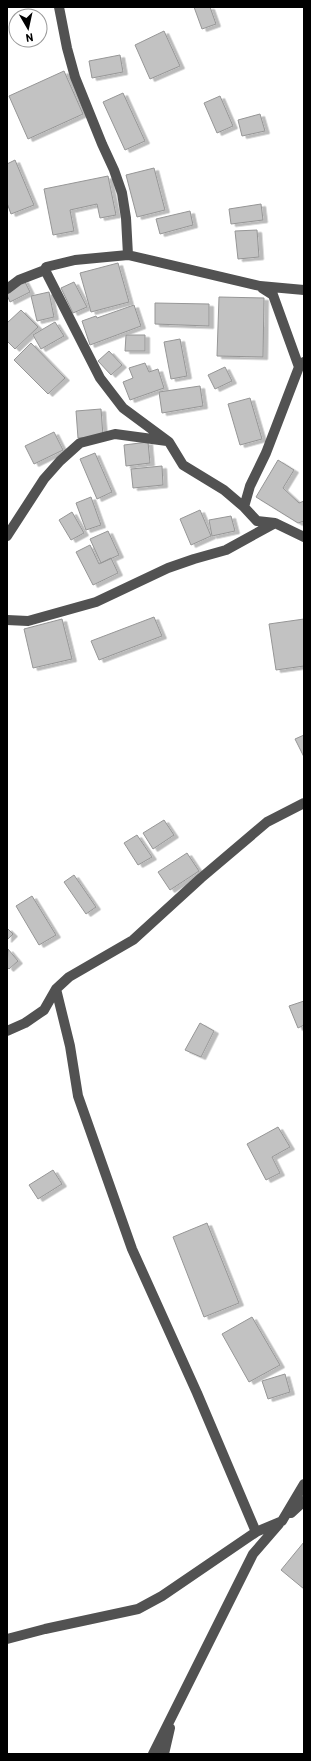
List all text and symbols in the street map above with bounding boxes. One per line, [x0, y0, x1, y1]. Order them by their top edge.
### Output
north arrow [8, 8, 48, 48]
text: N [25, 31, 34, 45]

